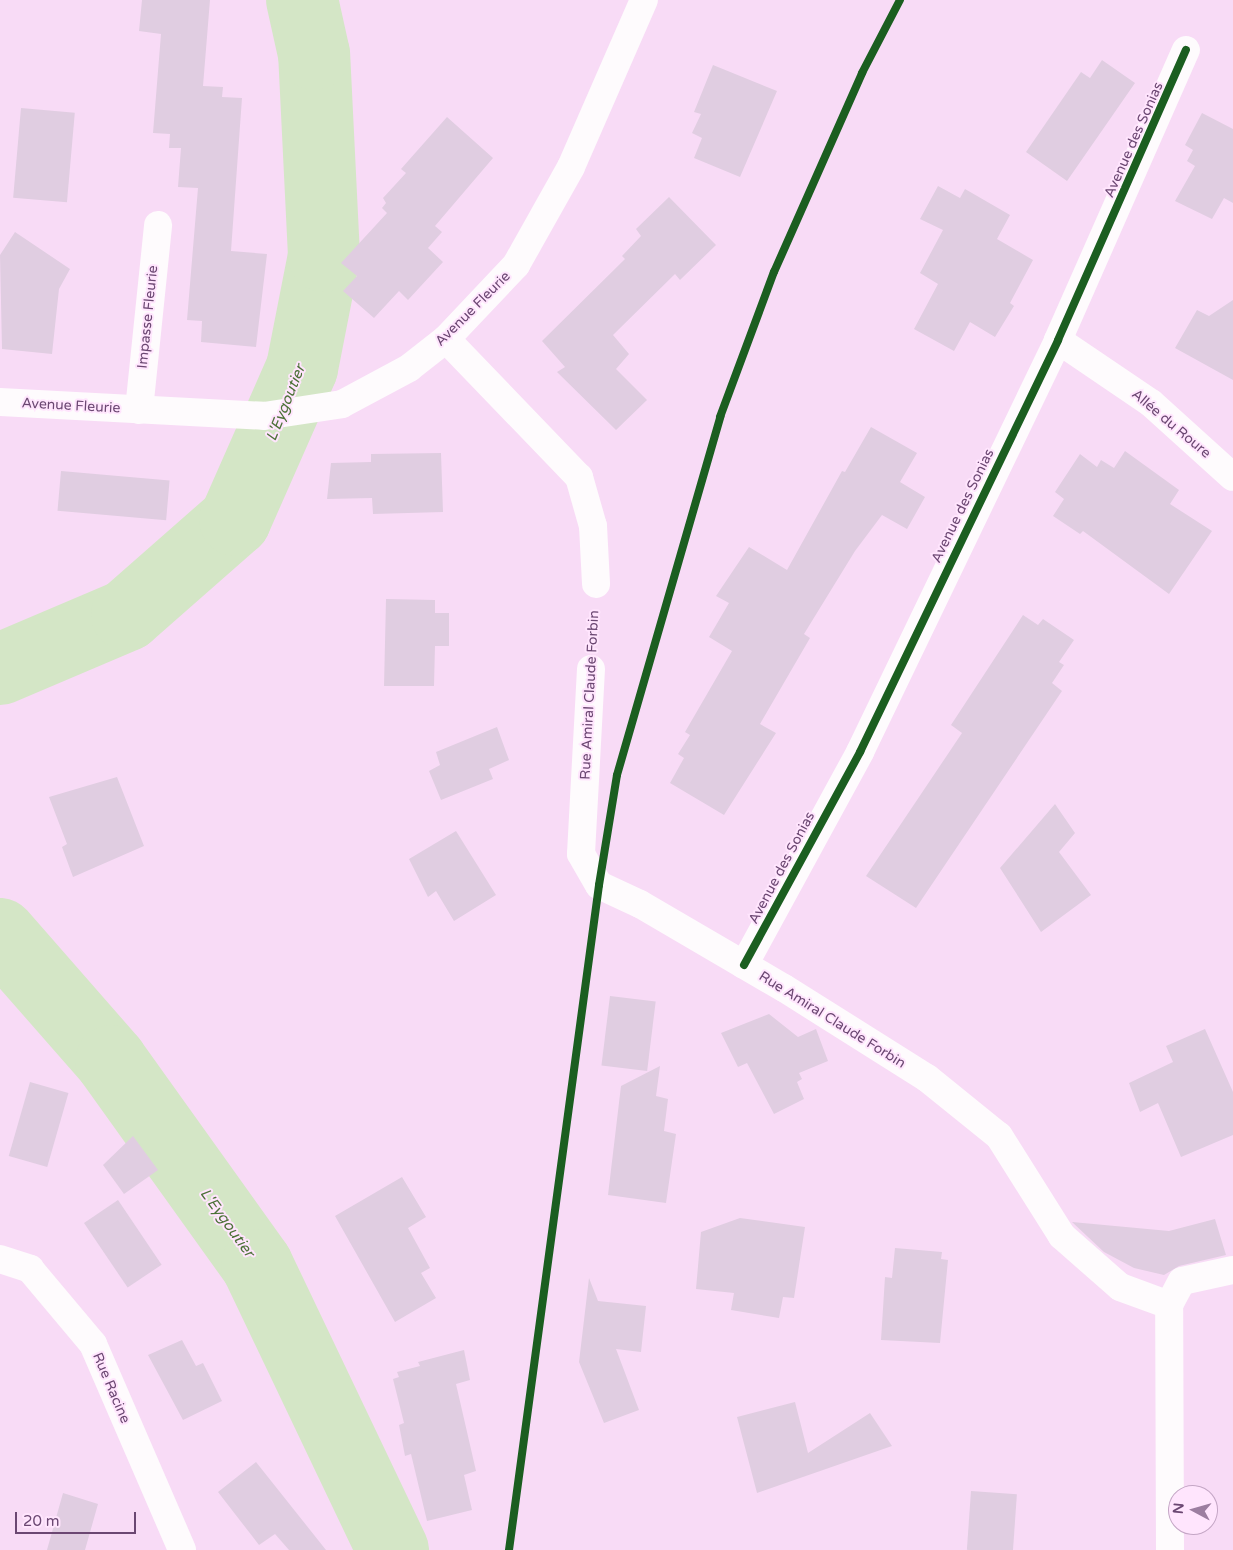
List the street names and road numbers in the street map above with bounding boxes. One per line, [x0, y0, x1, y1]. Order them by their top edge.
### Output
street label: Avenue des Sonias [1101, 80, 1167, 200]
street label: Impasse Fleurie [134, 265, 162, 369]
street label: Avenue Fleurie [432, 268, 514, 350]
street label: Allée du Roure [1128, 386, 1214, 462]
street label: Avenue Fleurie [21, 395, 121, 417]
street label: Avenue des Sonias [928, 446, 998, 566]
street label: Rue Amiral Claude Forbin [577, 610, 603, 780]
street label: Avenue des Sonias [745, 809, 819, 927]
street label: Rue Amiral Claude Forbin [756, 968, 908, 1072]
street label: Rue Racine [89, 1350, 133, 1426]

